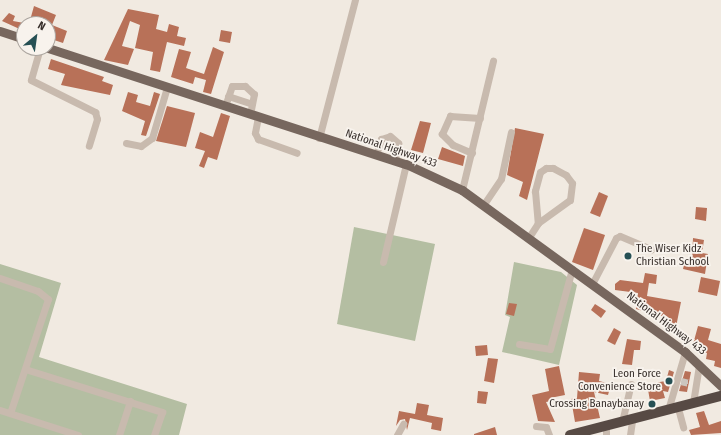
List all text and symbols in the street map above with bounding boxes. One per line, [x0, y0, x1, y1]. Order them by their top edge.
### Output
north arrow [16, 16, 56, 56]
text: N [36, 19, 48, 33]
street label: National Highway 433 [343, 127, 439, 171]
place label: The Wiser Kidz Christian School [636, 243, 709, 269]
marker: The Wiser Kidz Christian School [623, 251, 633, 261]
street label: National Highway 433 [624, 290, 708, 358]
place label: Leon Force Convenience Store [578, 368, 661, 394]
marker: Leon Force Convenience Store [664, 376, 674, 386]
place label: Crossing Banaybanay [549, 397, 644, 411]
marker: Crossing Banaybanay [647, 399, 657, 409]

